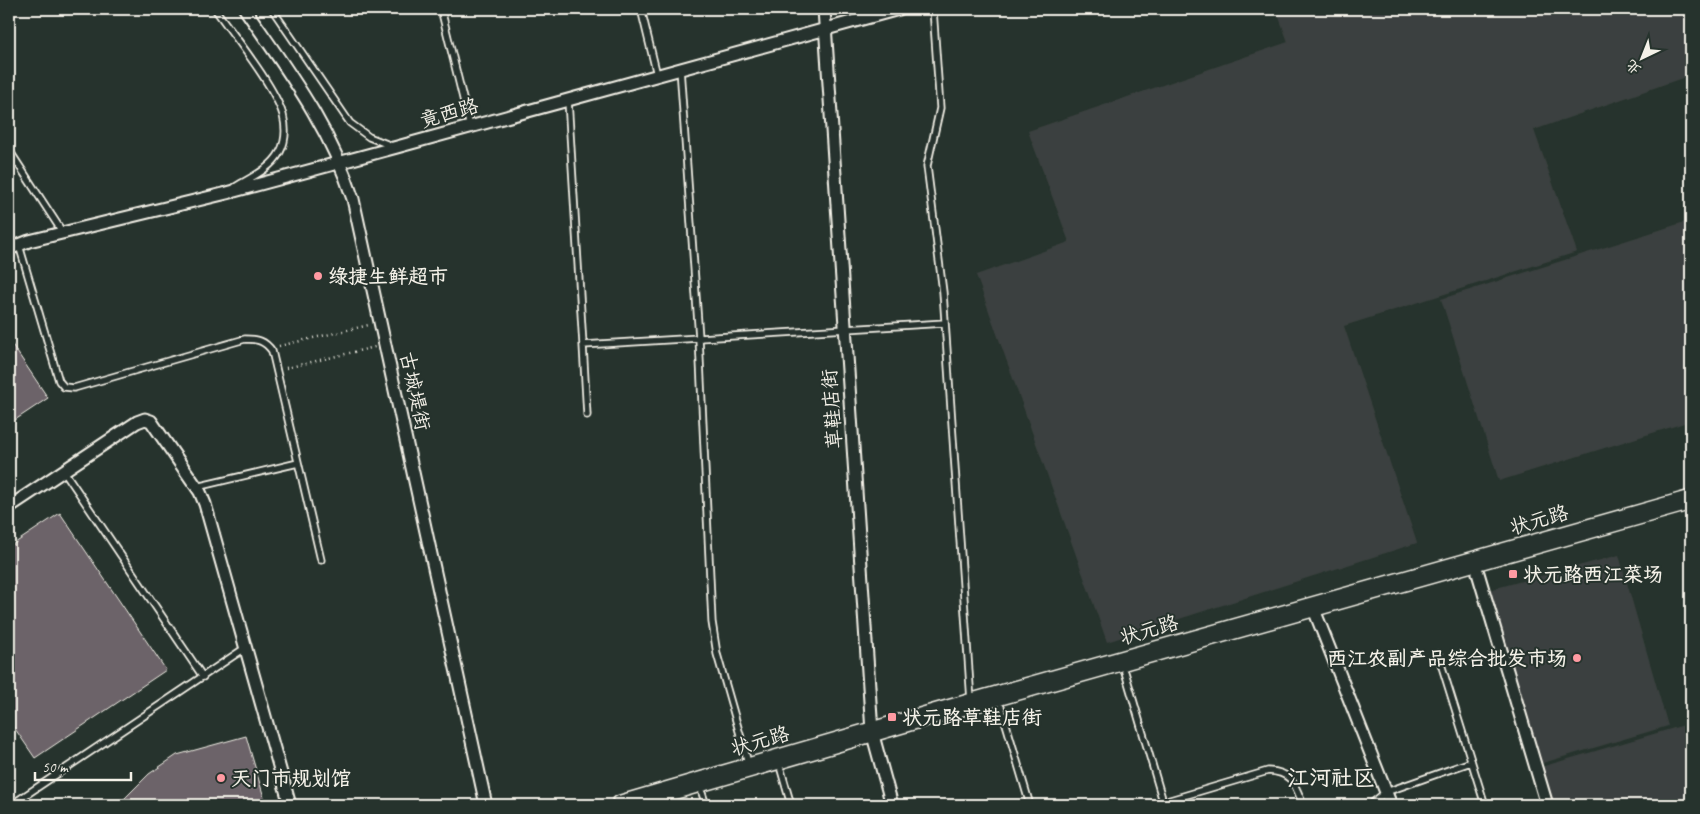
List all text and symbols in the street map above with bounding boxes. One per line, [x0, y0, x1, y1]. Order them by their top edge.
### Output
north arrow [1618, 32, 1668, 82]
text: 北 [1623, 56, 1644, 78]
street label: 竟西路 [417, 92, 482, 133]
place label: 绿捷生鲜超市 [328, 264, 448, 289]
marker: 绿捷生鲜超市 [312, 270, 324, 282]
street label: 古城堤街 [394, 349, 436, 433]
street label: 草鞋店街 [817, 368, 847, 450]
street label: 状元路 [1507, 499, 1572, 540]
place label: 状元路西江菜场 [1523, 562, 1663, 587]
marker: 状元路西江菜场 [1507, 568, 1519, 580]
street label: 状元路 [1117, 609, 1182, 650]
place label: 西江农副产品综合批发市场 [1327, 646, 1567, 671]
marker: 西江农副产品综合批发市场 [1571, 652, 1583, 664]
place label: 状元路草鞋店街 [902, 705, 1042, 730]
marker: 状元路草鞋店街 [886, 711, 898, 723]
street label: 状元路 [728, 720, 793, 761]
scale bar [35, 749, 131, 781]
text: 50 m [42, 758, 69, 777]
district label: 江河社区 [1287, 764, 1375, 792]
place label: 天门市规划馆 [231, 766, 351, 791]
marker: 天门市规划馆 [215, 772, 227, 784]

